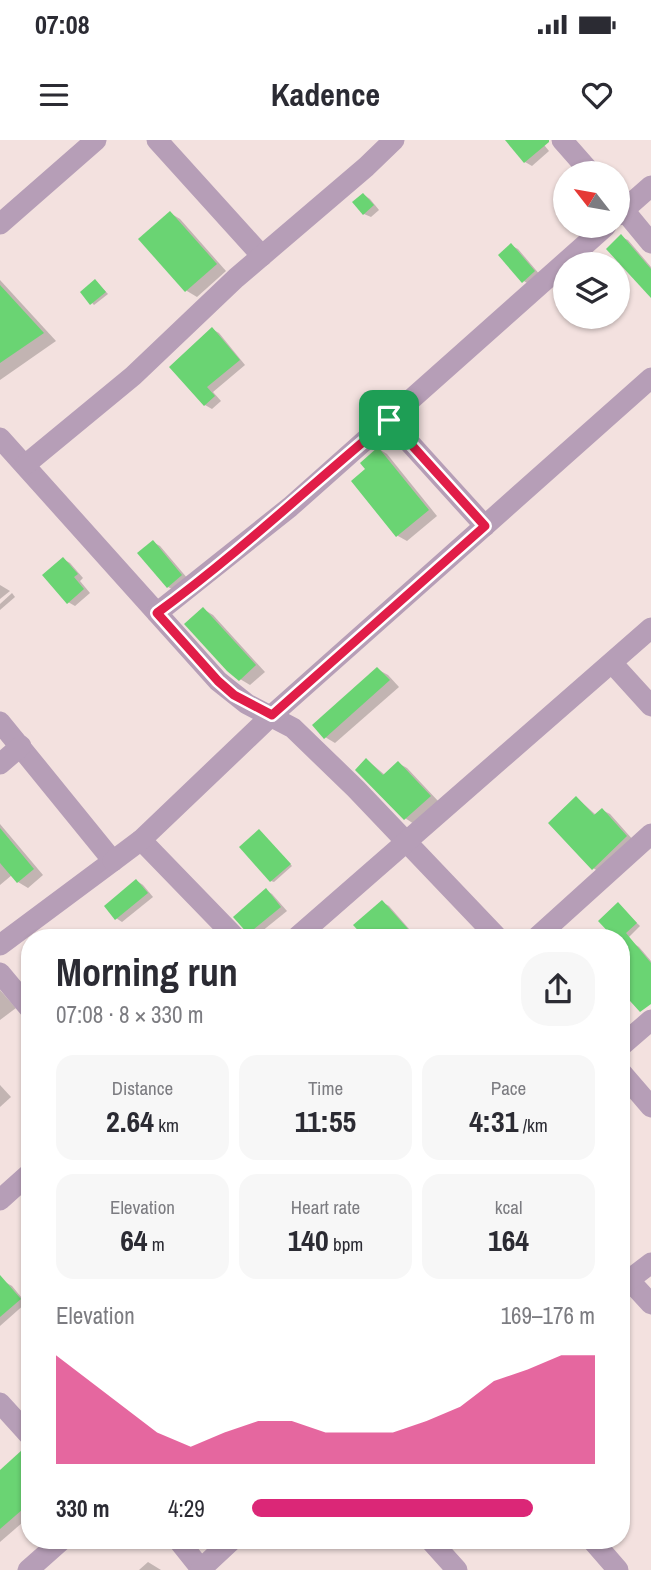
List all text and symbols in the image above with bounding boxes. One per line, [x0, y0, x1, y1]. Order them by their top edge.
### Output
text: 07:08 [35, 7, 90, 42]
text: Kadence [271, 73, 380, 116]
icon: menu [35, 76, 73, 114]
icon: heart [578, 76, 616, 114]
north arrow [553, 161, 630, 238]
map controls [553, 161, 630, 329]
button: layers [553, 252, 630, 329]
pin [359, 390, 419, 450]
icon: arrive [370, 401, 408, 439]
text: Morning run [56, 947, 238, 998]
button: share [521, 952, 595, 1026]
text: 07:08 · 8 × 330 m [56, 999, 203, 1030]
text: Distance [112, 1075, 173, 1101]
text: Time [308, 1075, 343, 1101]
text: Pace [491, 1075, 526, 1101]
text: 2.64 [106, 1101, 154, 1141]
text: 11:55 [295, 1101, 356, 1141]
text: 4:31 [469, 1101, 518, 1141]
text: km [154, 1112, 179, 1138]
text: /km [518, 1112, 548, 1138]
text: Elevation [110, 1194, 175, 1220]
text: Heart rate [291, 1194, 360, 1220]
text: kcal [495, 1194, 522, 1220]
text: 64 [120, 1220, 148, 1260]
text: 140 [288, 1220, 329, 1260]
text: 164 [488, 1220, 529, 1260]
text: m [148, 1231, 165, 1257]
text: bpm [329, 1231, 363, 1257]
text: Elevation [56, 1300, 135, 1331]
text: 169–176 m [501, 1300, 595, 1331]
text: 330 m [56, 1493, 109, 1524]
text: 4:29 [168, 1493, 205, 1524]

